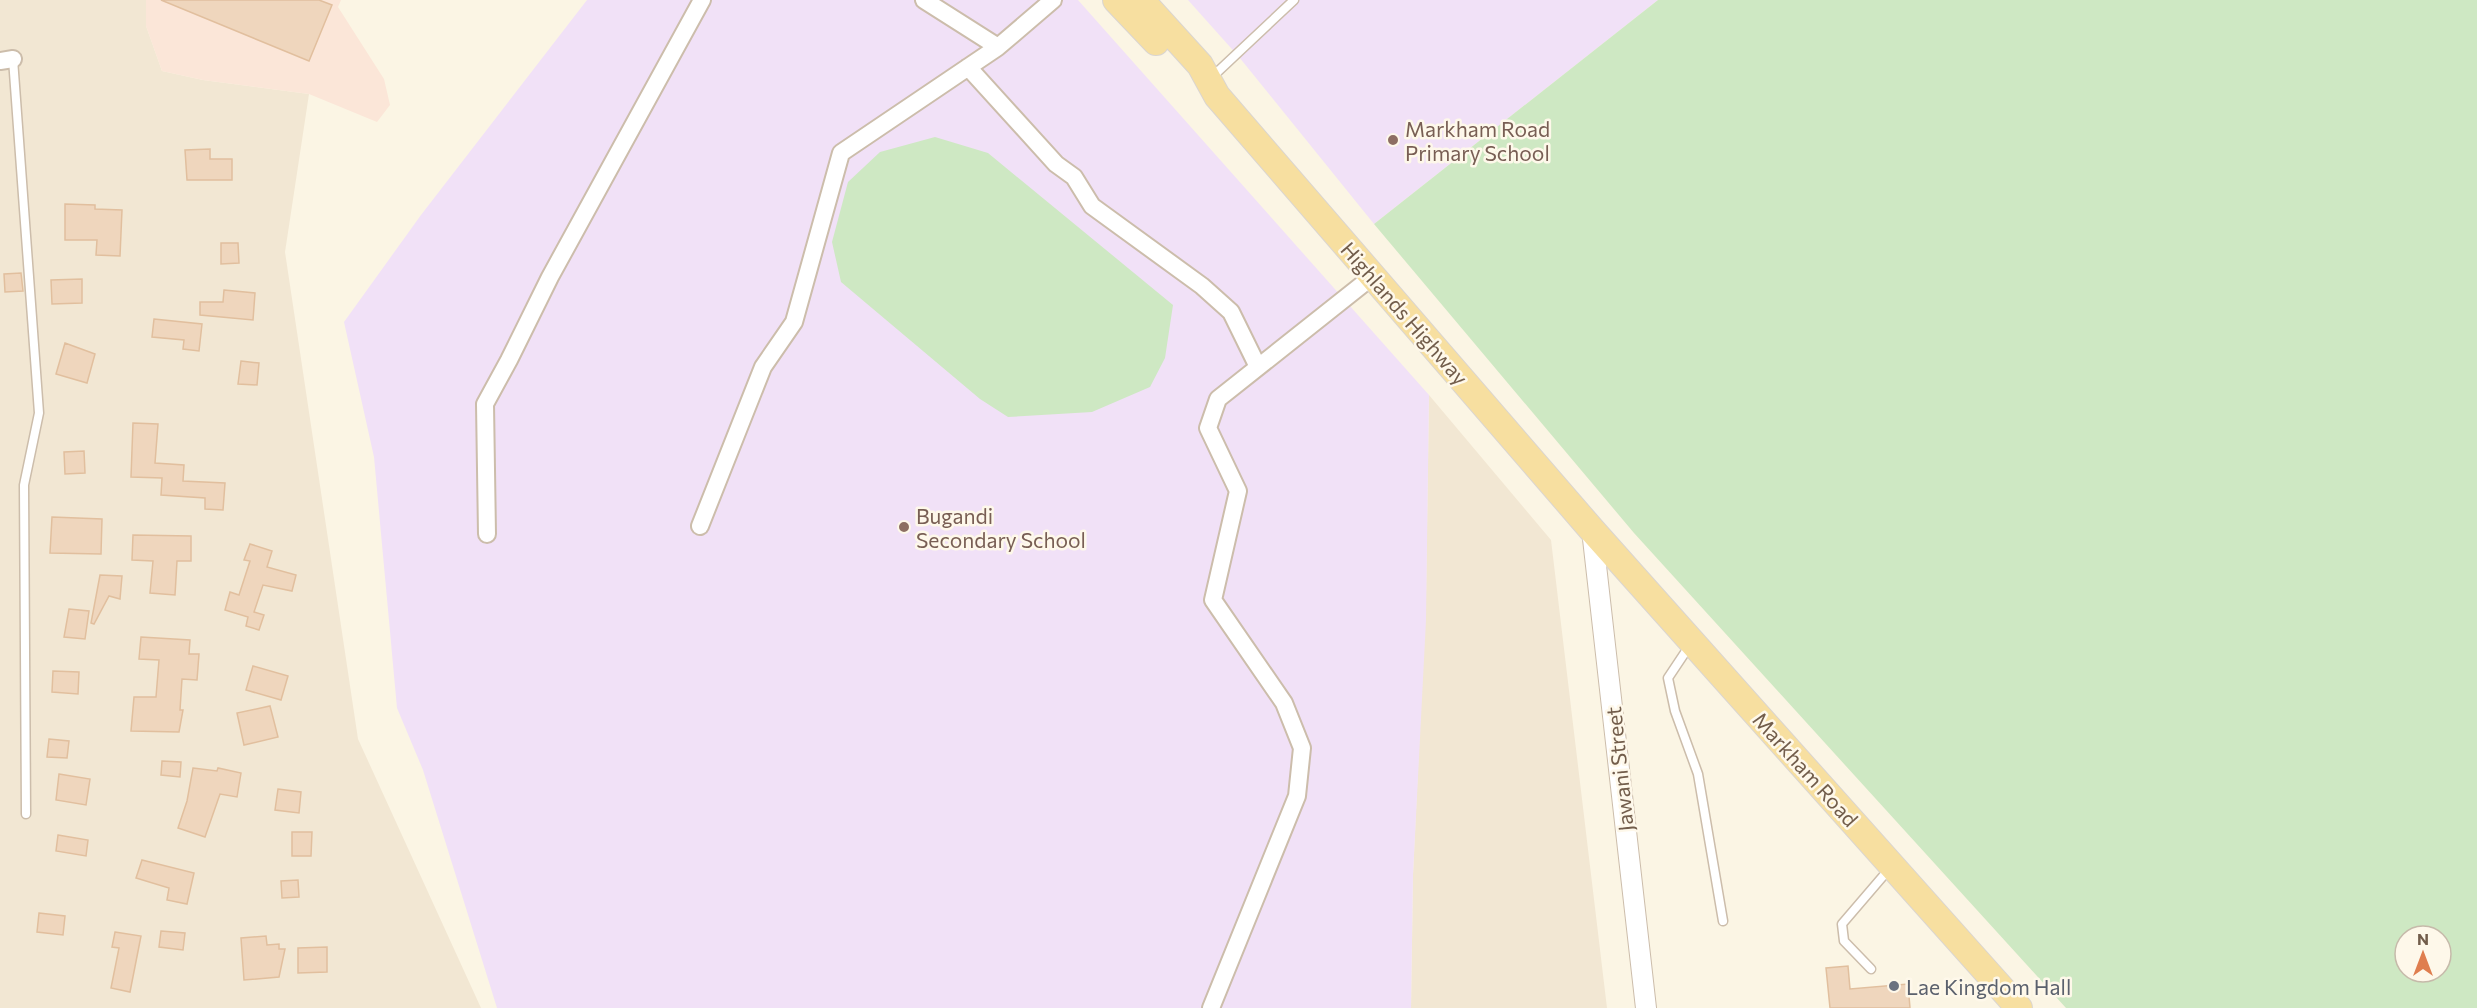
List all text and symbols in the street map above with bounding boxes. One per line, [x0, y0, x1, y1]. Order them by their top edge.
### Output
place label: Markham Road Primary School [1405, 116, 1550, 165]
marker: Markham Road Primary School [1386, 133, 1400, 147]
street label: Highlands Highway [1336, 236, 1474, 390]
place label: Bugandi Secondary School [916, 503, 1086, 552]
marker: Bugandi Secondary School [897, 520, 911, 534]
street label: Jawani Street [1600, 705, 1638, 833]
street label: Markham Road [1748, 707, 1864, 831]
north arrow [2393, 924, 2453, 984]
text: N [2417, 929, 2429, 948]
place label: Lae Kingdom Hall [1906, 974, 2071, 999]
marker: Lae Kingdom Hall [1887, 979, 1901, 993]

